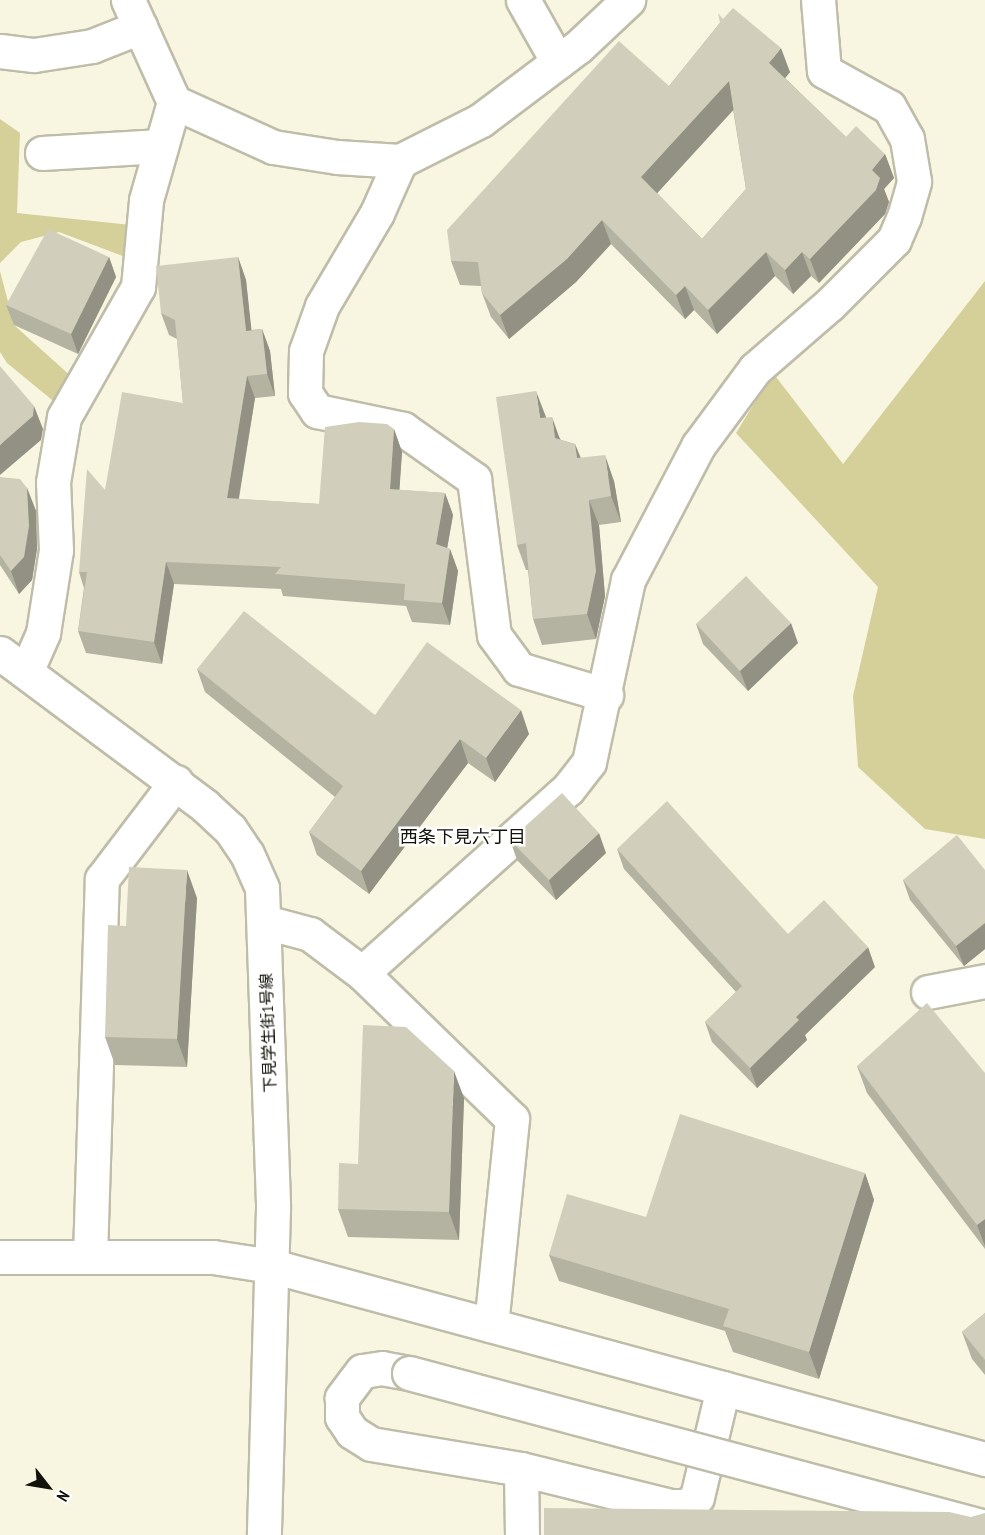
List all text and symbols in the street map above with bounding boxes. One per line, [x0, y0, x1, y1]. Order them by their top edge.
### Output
district label: 西条下見六丁目 [400, 826, 526, 848]
street label: 下見学生街1号線 [256, 973, 280, 1093]
north arrow [18, 1457, 78, 1517]
text: N [53, 1487, 74, 1505]

